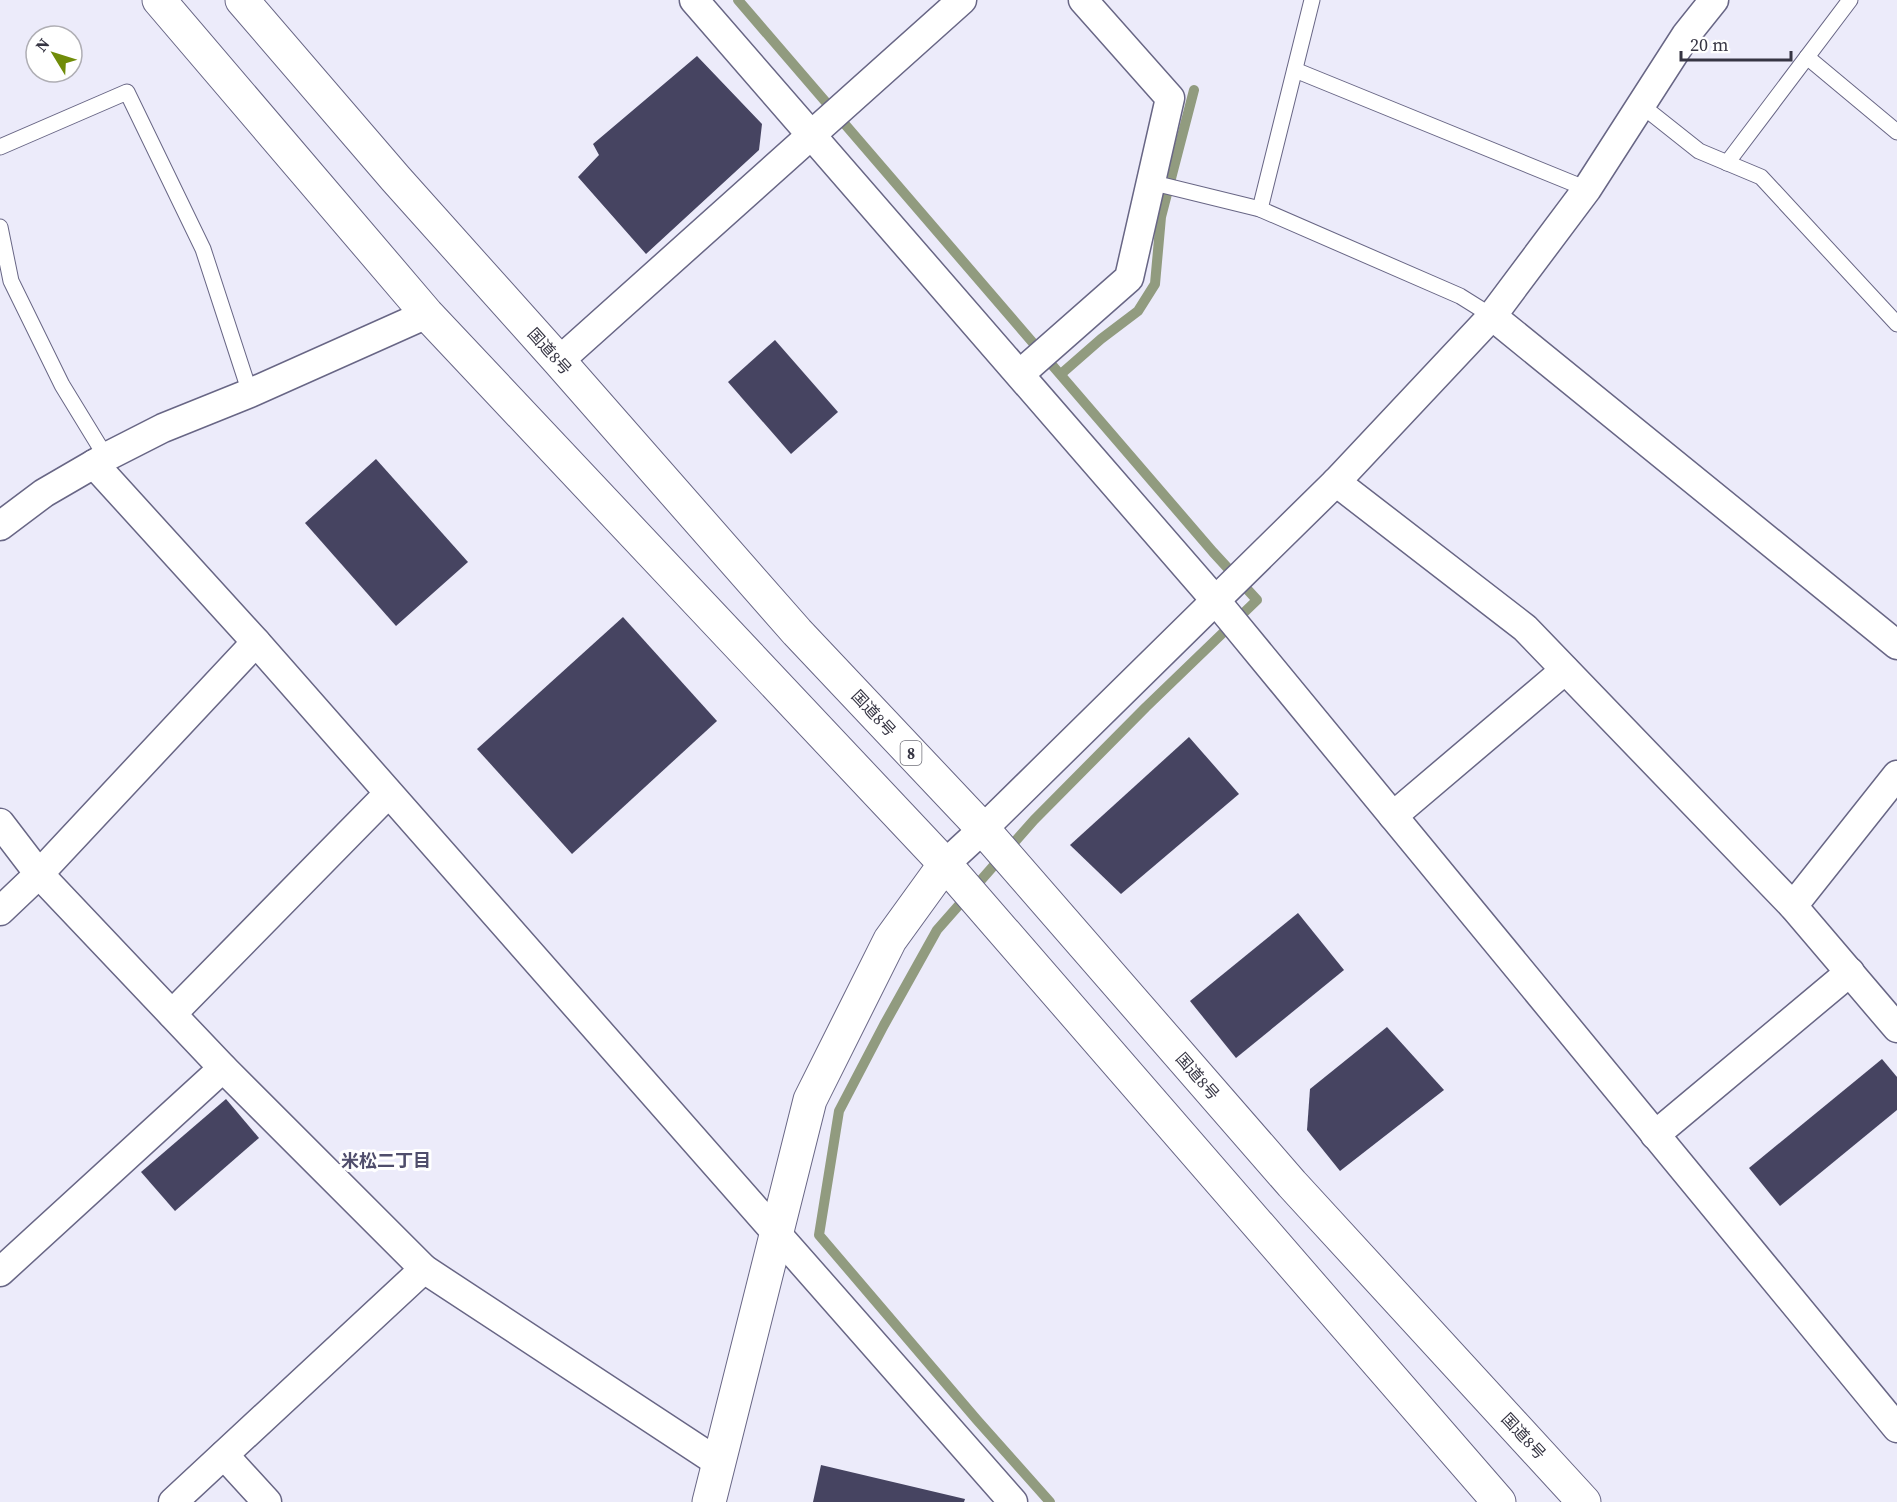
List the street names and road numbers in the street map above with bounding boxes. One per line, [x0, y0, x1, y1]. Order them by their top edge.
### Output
street label: 国道8号 [523, 323, 577, 379]
street label: 国道8号 [847, 685, 901, 741]
road number: 8 [900, 741, 922, 765]
street label: 国道8号 [1171, 1048, 1225, 1104]
street label: 国道8号 [1497, 1408, 1551, 1464]

